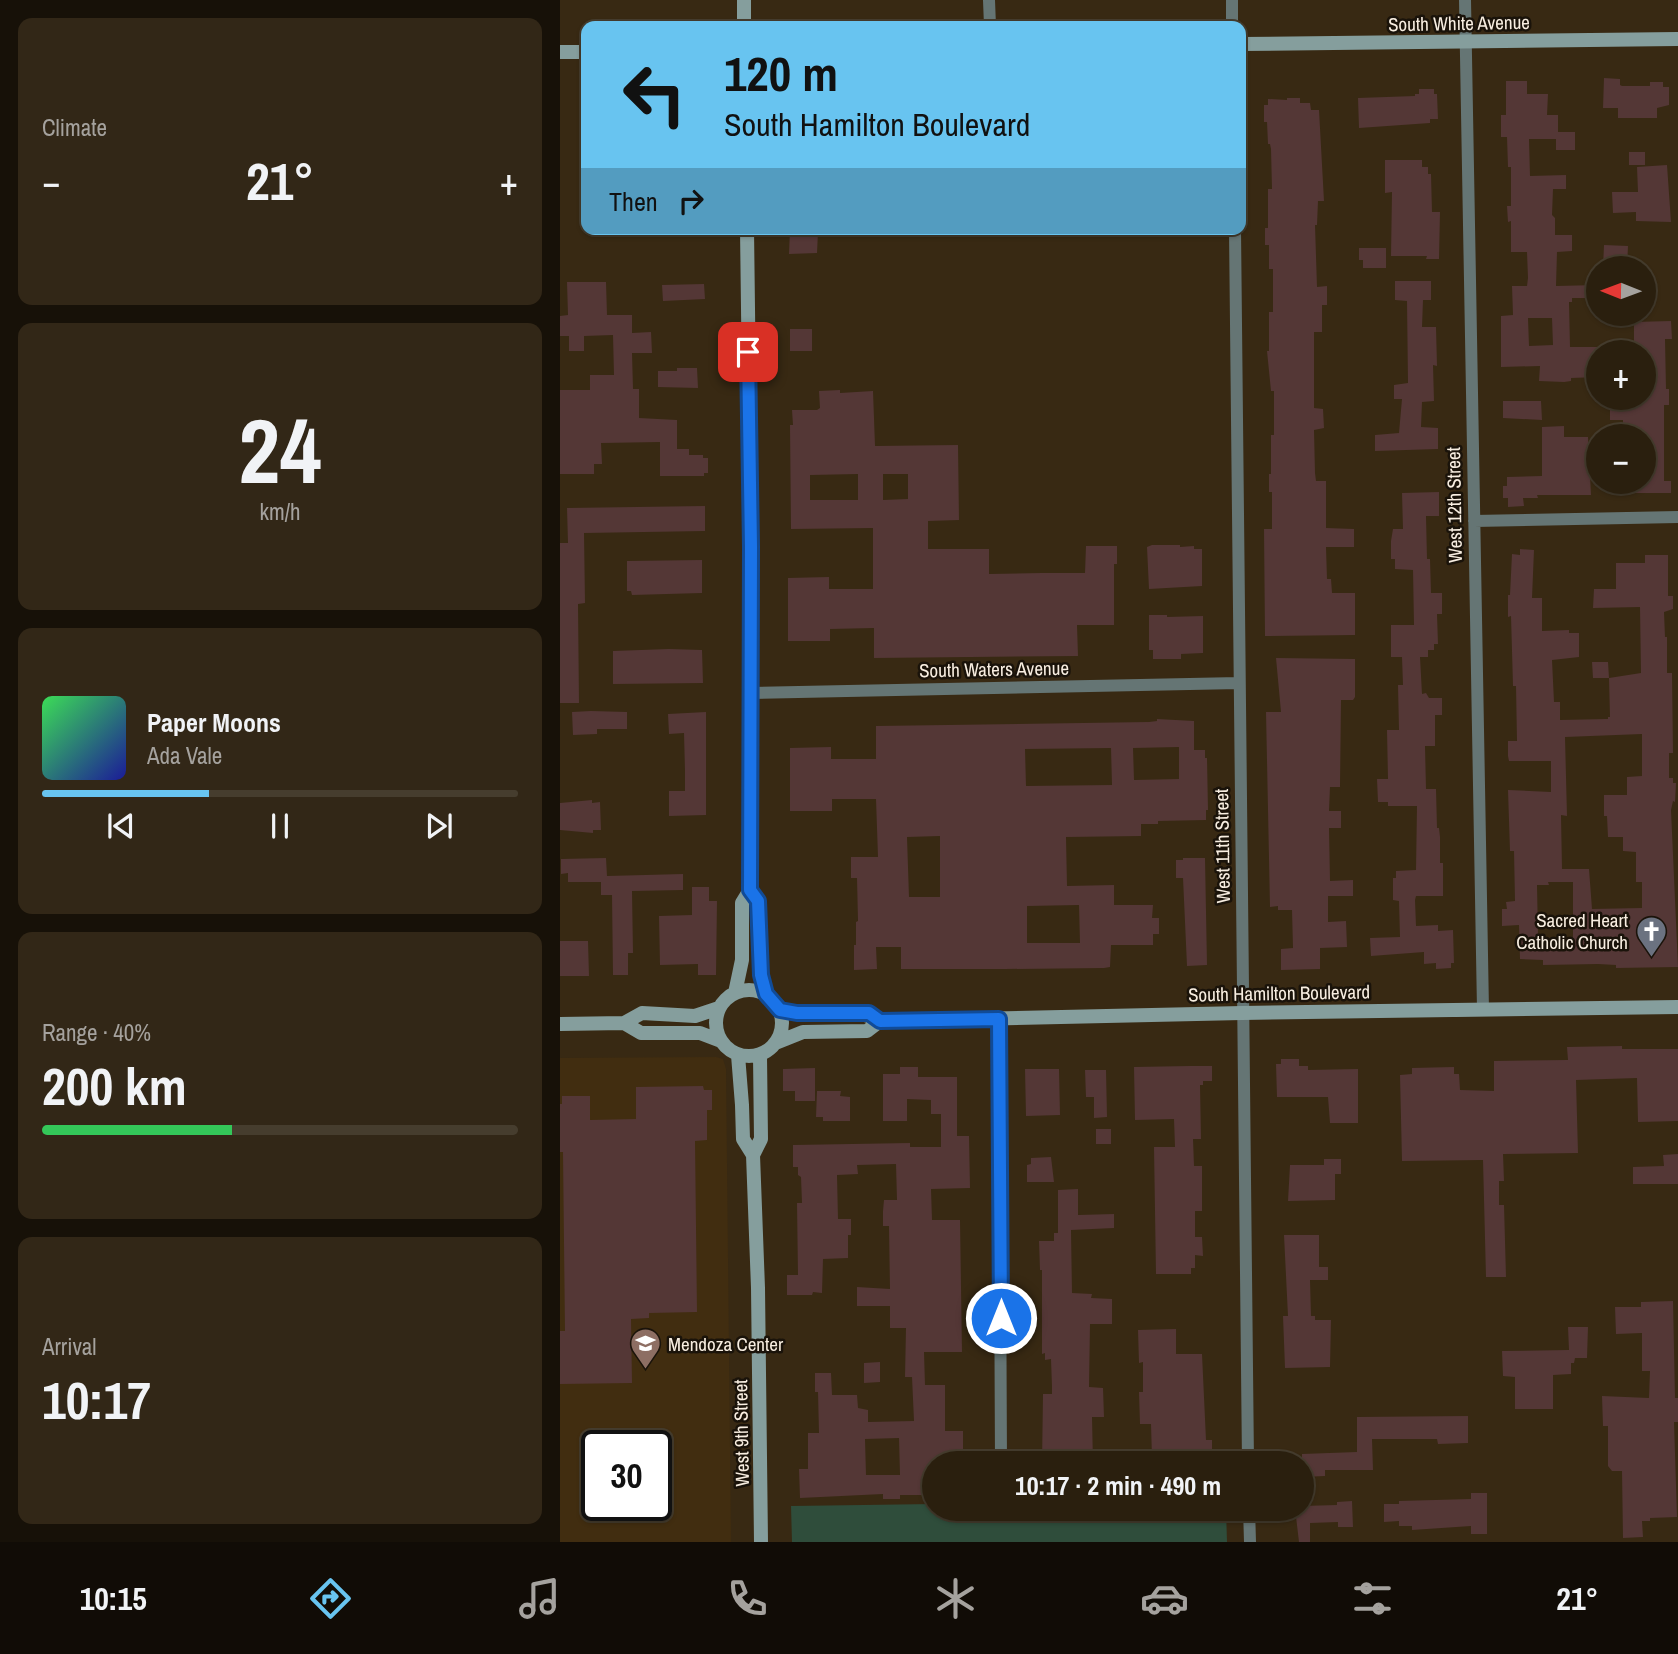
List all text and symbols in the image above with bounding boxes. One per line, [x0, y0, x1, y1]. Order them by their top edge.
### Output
street label: South White Avenue [1388, 9, 1530, 37]
text: 120 m [724, 40, 838, 106]
icon: left [609, 49, 700, 140]
text: South Hamilton Boulevard [724, 103, 1030, 146]
text: Climate [42, 112, 107, 143]
text: 21° [246, 146, 314, 216]
text: − [42, 156, 60, 207]
text: + [500, 156, 518, 207]
icon: right [672, 182, 710, 220]
text: Then [609, 184, 658, 219]
north arrow [1586, 256, 1656, 326]
map controls [1586, 256, 1656, 494]
pin [718, 322, 778, 382]
icon: arrive [729, 333, 767, 371]
button: + [1586, 340, 1656, 410]
text: 24 [239, 389, 322, 511]
button: − [1586, 424, 1656, 494]
street label: West 12th Street [1440, 446, 1468, 563]
text: km/h [260, 496, 300, 527]
street label: South Waters Avenue [919, 655, 1069, 683]
text: Paper Moons [147, 705, 281, 740]
text: Ada Vale [147, 740, 222, 771]
street label: West 11th Street [1208, 788, 1236, 904]
icon: previous [102, 807, 140, 845]
icon: pause [261, 807, 299, 845]
icon: next [420, 807, 458, 845]
place label: Sacred Heart Catholic Church [1516, 907, 1629, 955]
church icon: Sacred Heart Catholic Church [1634, 914, 1668, 958]
street label: South Hamilton Boulevard [1188, 978, 1370, 1008]
text: Range · 40% [42, 1017, 151, 1048]
text: 200 km [42, 1051, 187, 1121]
position arrow [964, 1281, 1038, 1355]
school or university icon: Mendoza Center [628, 1327, 662, 1371]
text: Arrival [42, 1331, 97, 1362]
place label: Mendoza Center [668, 1331, 784, 1357]
text: 10:17 [42, 1365, 151, 1435]
street label: West 9th Street [727, 1379, 755, 1487]
speed limit sign: 30 [581, 1430, 672, 1521]
text: 10:17 · 2 min · 490 m [1015, 1468, 1221, 1503]
icon: directions [306, 1574, 355, 1623]
icon: music [515, 1574, 564, 1623]
icon: phone [723, 1574, 772, 1623]
icon: climate [931, 1574, 980, 1623]
icon: car [1140, 1574, 1189, 1623]
icon: filters [1348, 1574, 1397, 1623]
text: 10:15 [80, 1577, 147, 1620]
text: 21° [1556, 1577, 1598, 1620]

